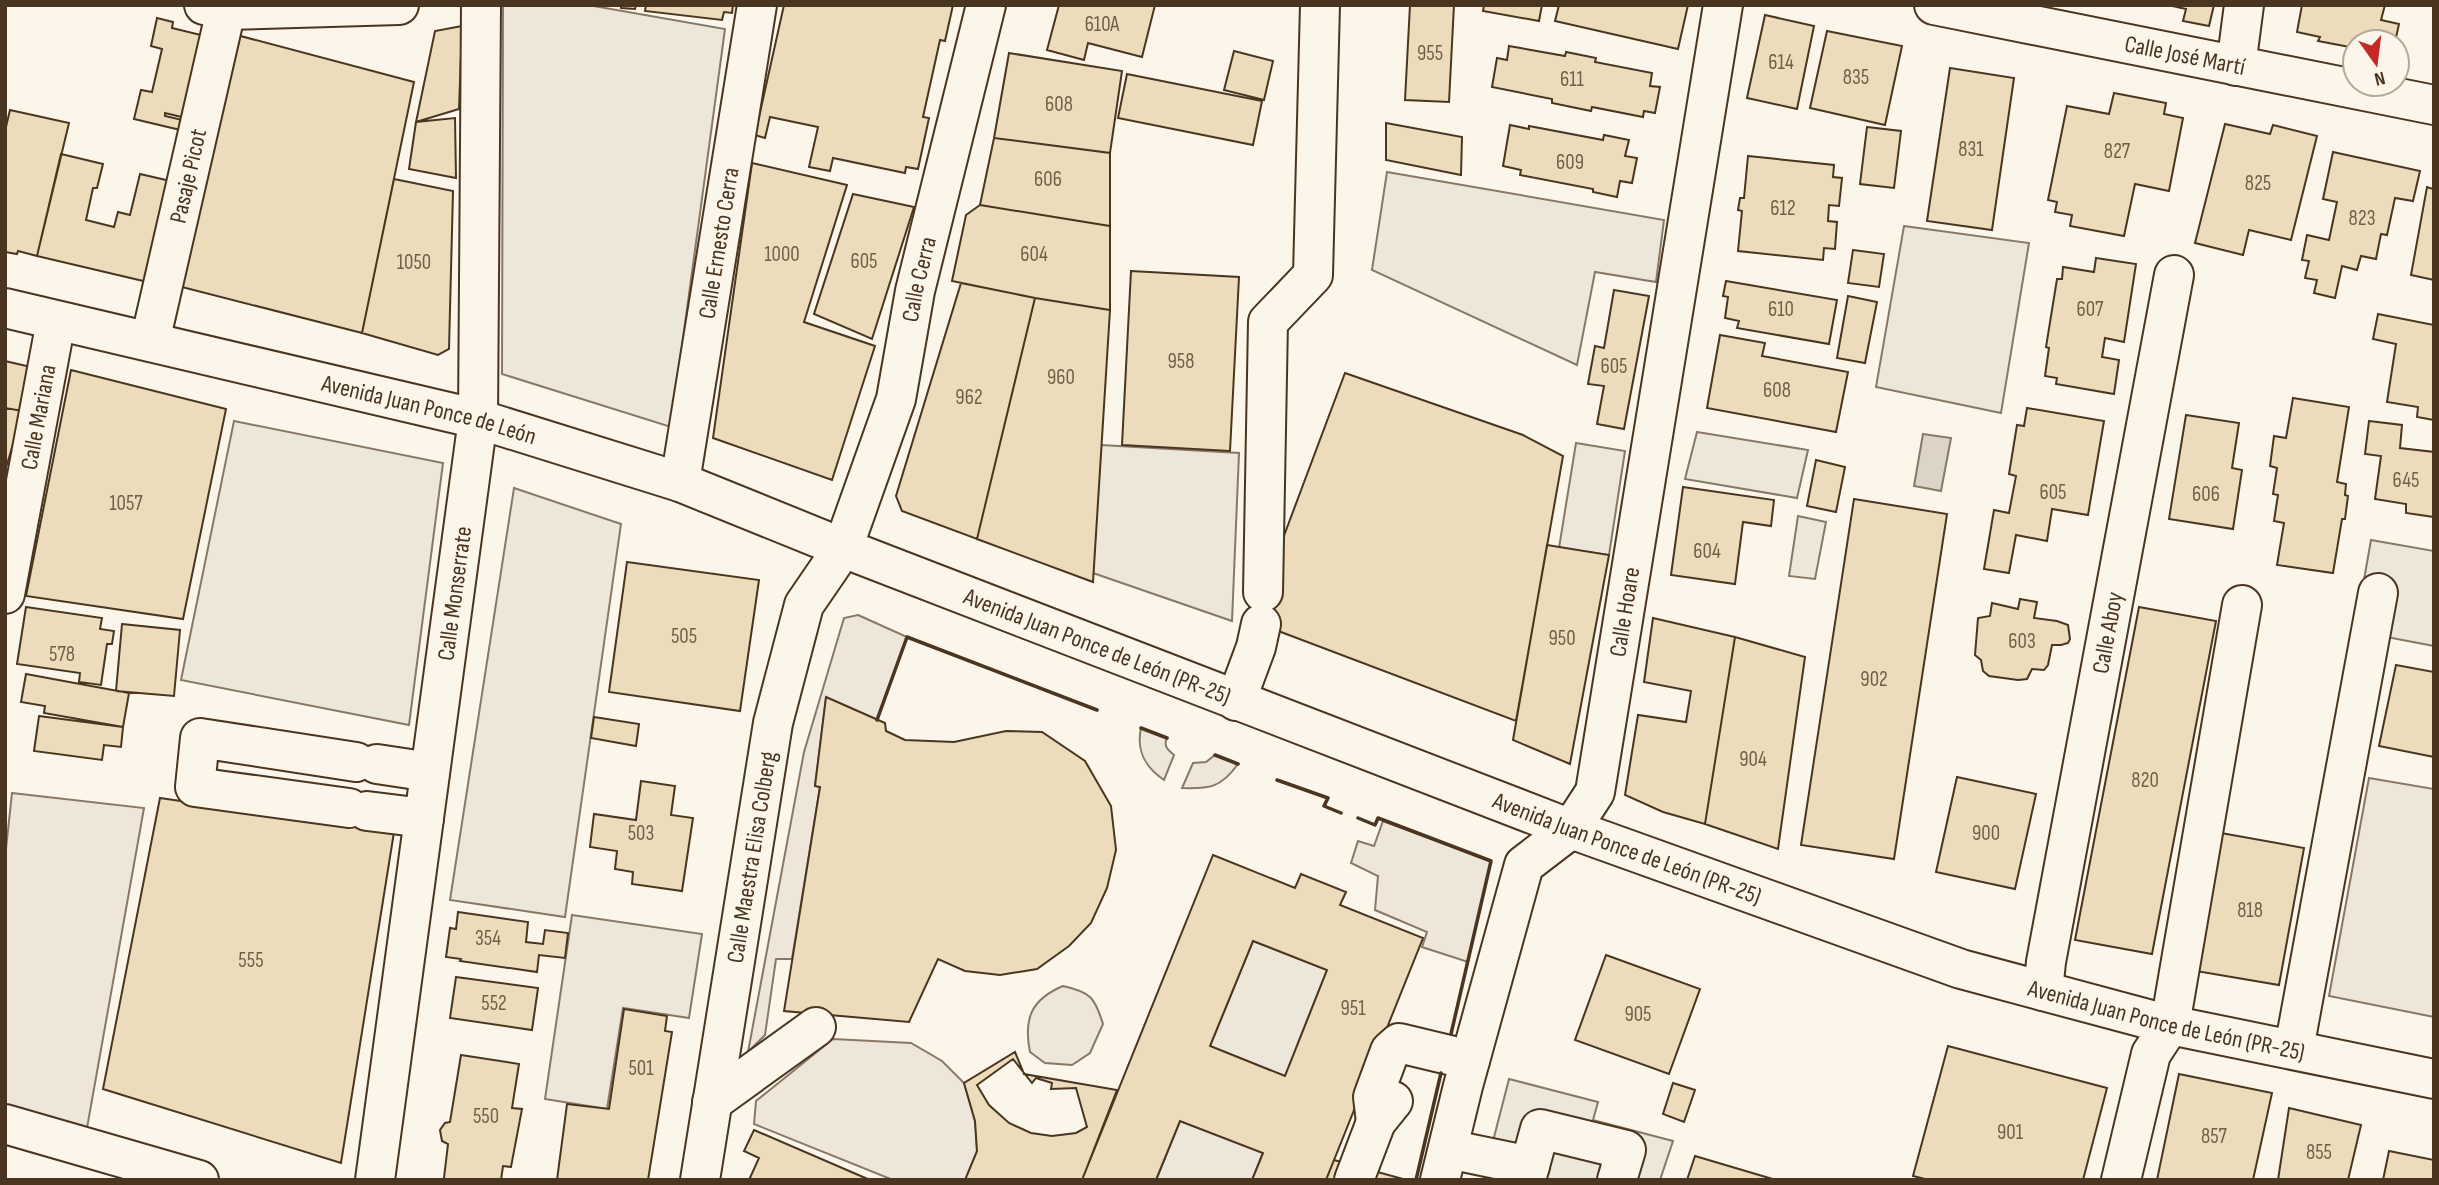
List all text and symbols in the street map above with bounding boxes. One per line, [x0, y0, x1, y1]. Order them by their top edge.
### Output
house number: 610A [1085, 12, 1120, 37]
north arrow [2341, 28, 2411, 98]
street label: Calle José Martí [2122, 29, 2248, 82]
house number: 955 [1417, 41, 1443, 66]
house number: 614 [1768, 50, 1794, 75]
house number: 835 [1843, 65, 1869, 90]
text: N [2372, 66, 2387, 90]
house number: 611 [1560, 67, 1585, 92]
house number: 608 [1045, 92, 1073, 117]
street label: Pasaje Picot [163, 126, 213, 226]
house number: 831 [1958, 137, 1984, 162]
house number: 827 [2104, 139, 2131, 164]
house number: 609 [1556, 150, 1584, 175]
street label: Calle Ernesto Cerra [692, 165, 745, 321]
house number: 606 [1034, 167, 1062, 192]
house number: 825 [2245, 171, 2271, 196]
house number: 612 [1770, 196, 1796, 221]
house number: 823 [2349, 206, 2376, 231]
street label: Calle Cerra [895, 233, 942, 324]
house number: 1000 [764, 242, 800, 267]
house number: 604 [1020, 242, 1048, 267]
house number: 605 [851, 249, 878, 274]
house number: 1050 [397, 250, 431, 275]
house number: 610 [1768, 297, 1794, 322]
house number: 607 [2077, 297, 2104, 322]
house number: 958 [1168, 349, 1194, 374]
house number: 605 [1601, 354, 1628, 379]
street label: Calle Mariana [14, 362, 62, 472]
house number: 960 [1047, 365, 1075, 390]
street label: Avenida Juan Ponce de León [318, 368, 540, 451]
house number: 608 [1763, 378, 1791, 403]
house number: 962 [955, 385, 983, 410]
house number: 645 [2393, 468, 2419, 493]
house number: 605 [2040, 480, 2067, 505]
house number: 606 [2192, 482, 2220, 507]
house number: 1057 [109, 491, 143, 516]
street label: Calle Monserrate [431, 524, 478, 662]
house number: 604 [1693, 539, 1721, 564]
street label: Calle Hoare [1603, 565, 1646, 659]
street label: Avenida Juan Ponce de León (PR-25) [959, 581, 1235, 711]
street label: Calle Aboy [2086, 590, 2129, 676]
house number: 505 [671, 624, 697, 649]
house number: 950 [1548, 626, 1576, 651]
house number: 603 [2008, 629, 2036, 654]
house number: 578 [49, 642, 75, 667]
house number: 902 [1860, 667, 1888, 692]
house number: 904 [1739, 747, 1767, 772]
street label: Calle Maestra Elisa Colberg [720, 749, 783, 965]
house number: 820 [2131, 768, 2159, 793]
street label: Avenida Juan Ponce de León (PR-25) [1488, 785, 1765, 911]
house number: 503 [628, 821, 654, 846]
house number: 900 [1972, 821, 2000, 846]
house number: 818 [2237, 898, 2263, 923]
house number: 354 [475, 926, 501, 951]
house number: 555 [238, 948, 264, 973]
street label: Avenida Juan Ponce de León (PR-25) [2024, 973, 2307, 1067]
house number: 552 [481, 991, 507, 1016]
house number: 951 [1340, 996, 1366, 1021]
house number: 905 [1624, 1002, 1652, 1027]
house number: 501 [628, 1056, 654, 1081]
house number: 550 [473, 1104, 499, 1129]
house number: 901 [1997, 1120, 2024, 1145]
house number: 857 [2201, 1124, 2228, 1149]
house number: 855 [2306, 1140, 2332, 1165]

